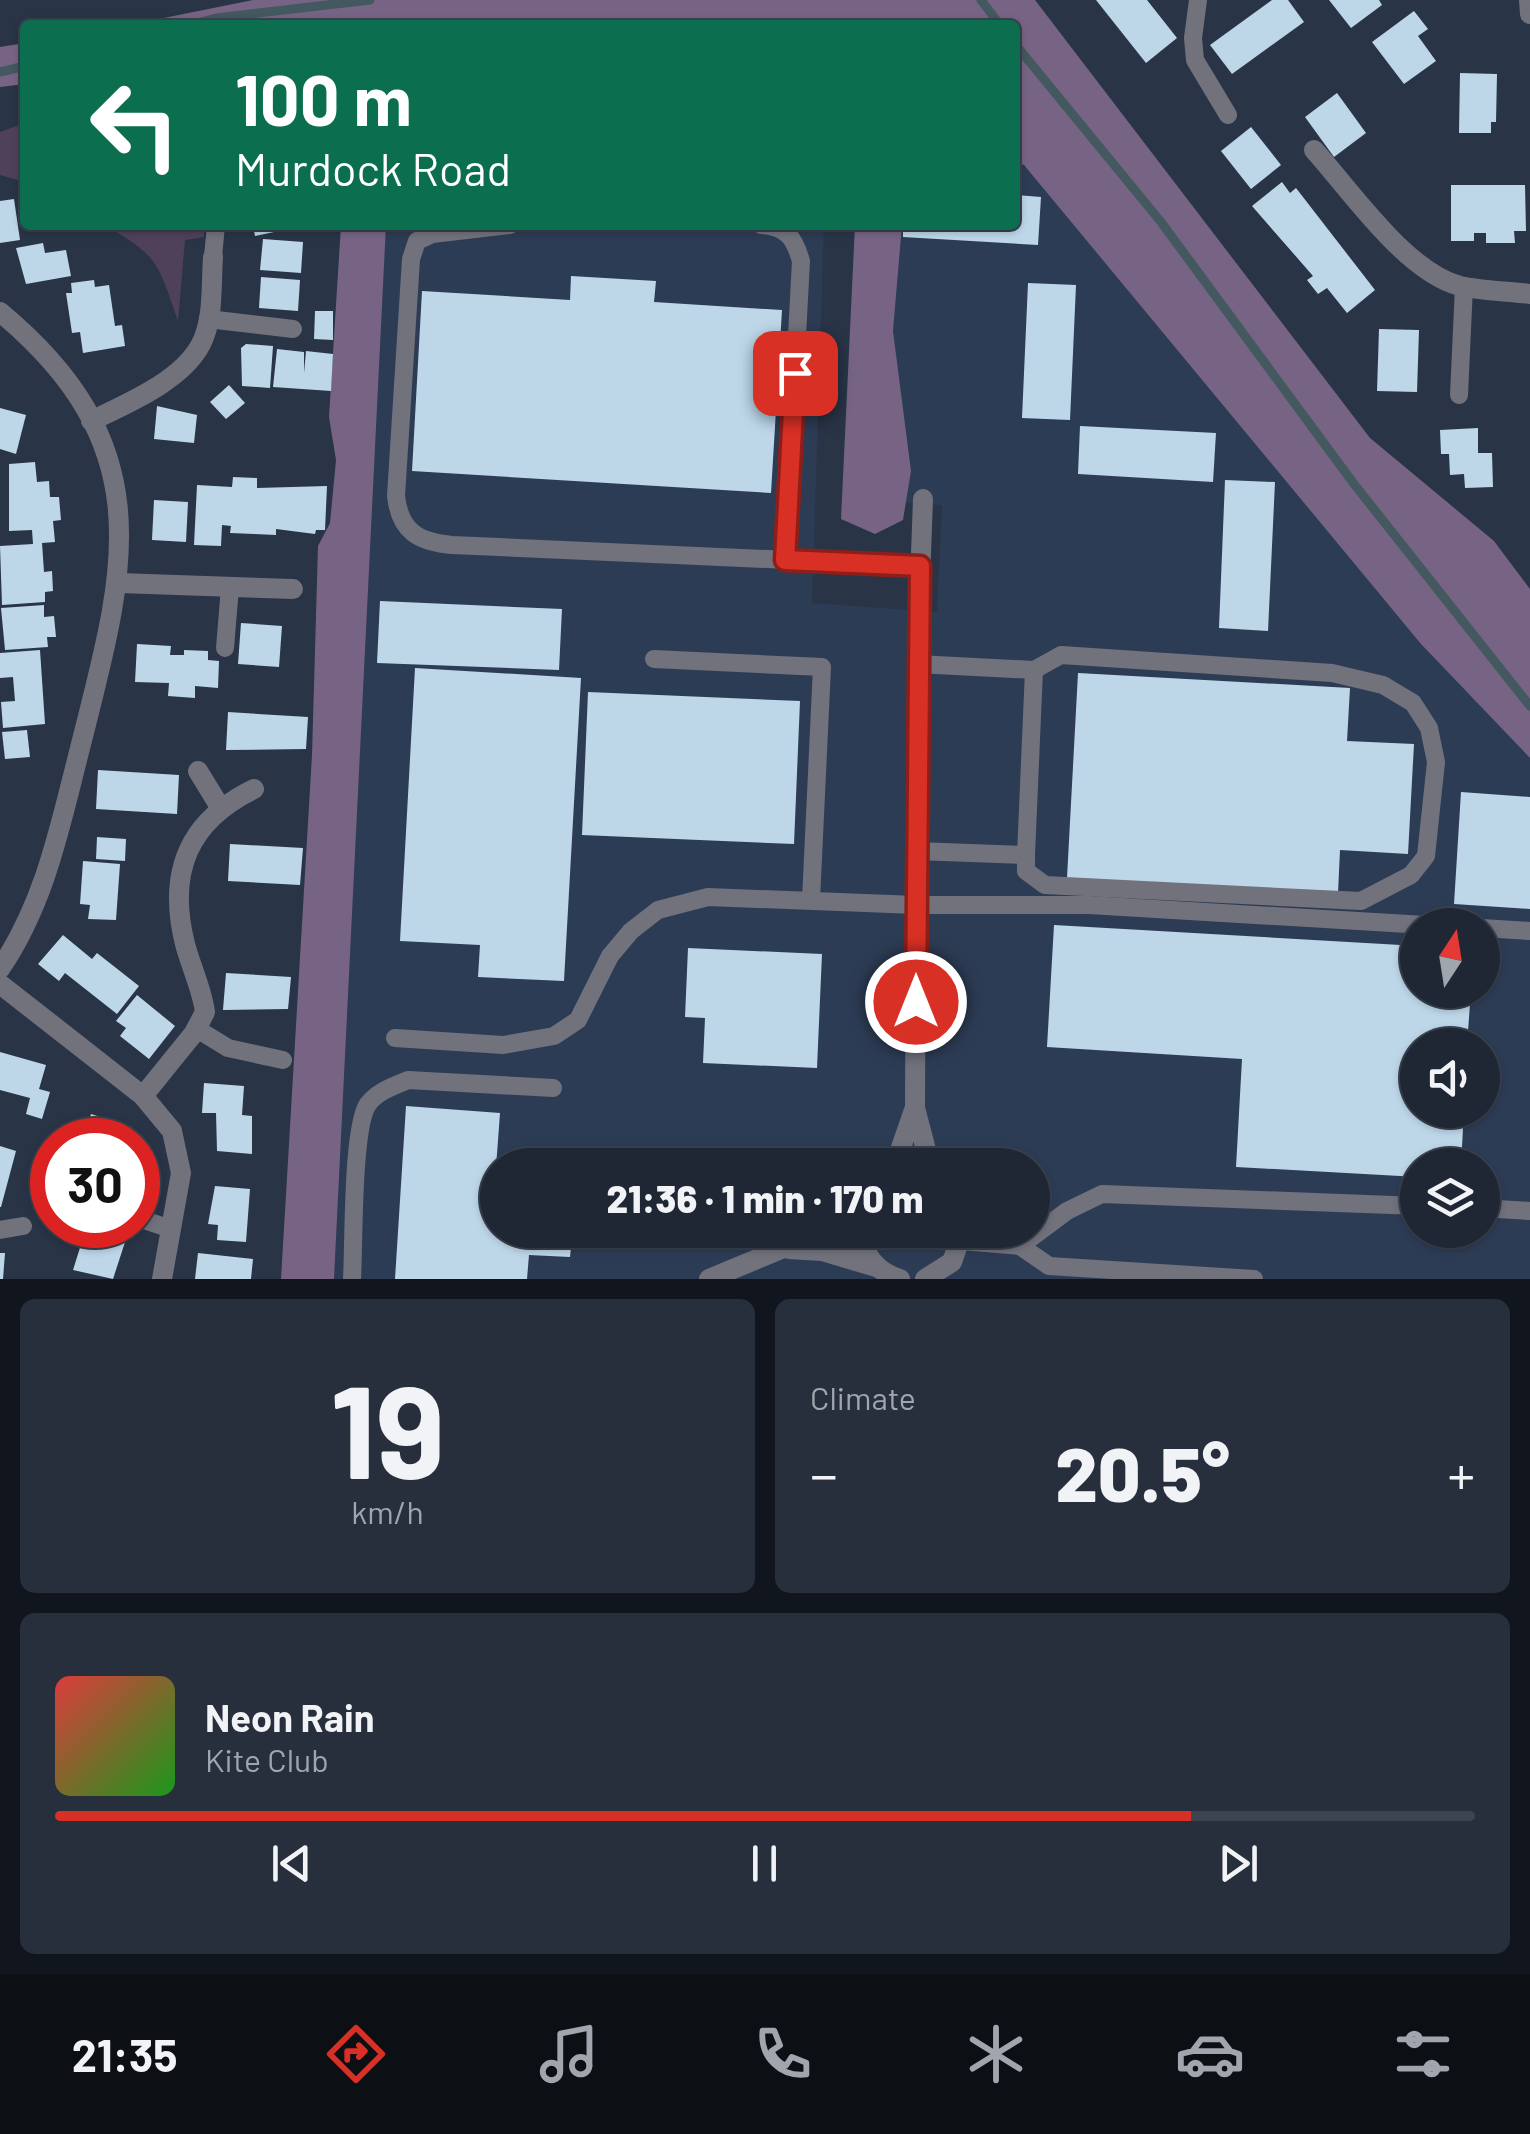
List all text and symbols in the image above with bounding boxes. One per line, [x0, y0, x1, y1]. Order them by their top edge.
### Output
text: 100 m [235, 56, 412, 140]
icon: left [70, 60, 200, 190]
text: Murdock Road [235, 141, 511, 195]
pin [753, 331, 838, 416]
icon: arrive [768, 346, 823, 401]
north arrow [1400, 908, 1500, 1008]
map controls [1400, 908, 1500, 1248]
position arrow [864, 950, 968, 1054]
button: sound [1400, 1028, 1500, 1128]
speed limit sign: 30 [30, 1118, 160, 1248]
button: layers [1400, 1148, 1500, 1248]
text: 21:36 · 1 min · 170 m [606, 1175, 924, 1221]
text: 19 [330, 1349, 445, 1505]
text: Climate [810, 1378, 916, 1416]
text: 20.5° [1055, 1427, 1230, 1517]
text: − [810, 1440, 838, 1506]
text: + [1447, 1440, 1475, 1506]
text: km/h [351, 1492, 424, 1530]
text: Neon Rain [205, 1694, 374, 1740]
text: Kite Club [205, 1740, 329, 1778]
icon: previous [264, 1836, 319, 1891]
icon: pause [737, 1836, 792, 1891]
icon: next [1211, 1836, 1266, 1891]
icon: directions [321, 2019, 391, 2089]
icon: music [534, 2019, 604, 2089]
icon: phone [748, 2019, 818, 2089]
icon: climate [961, 2019, 1031, 2089]
icon: car [1175, 2019, 1245, 2089]
icon: filters [1388, 2019, 1458, 2089]
text: 21:35 [72, 2027, 178, 2081]

